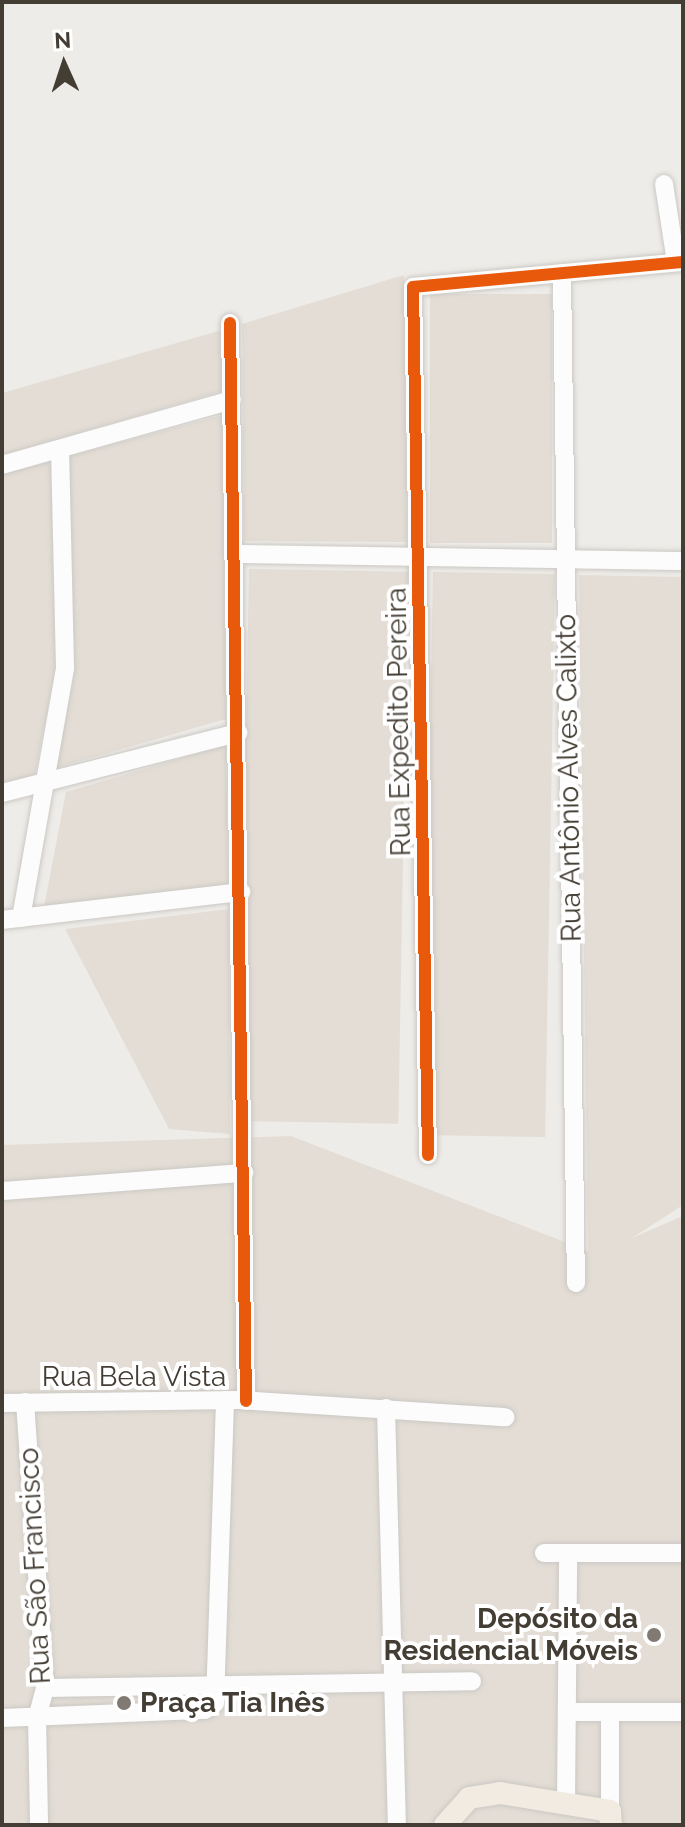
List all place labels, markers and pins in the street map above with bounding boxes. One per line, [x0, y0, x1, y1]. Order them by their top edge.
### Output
place label: Depósito da Residencial Móveis [383, 1602, 638, 1668]
marker: Depósito da Residencial Móveis [645, 1626, 663, 1644]
place label: Praça Tia Inês [140, 1686, 326, 1720]
marker: Praça Tia Inês [115, 1694, 133, 1712]

